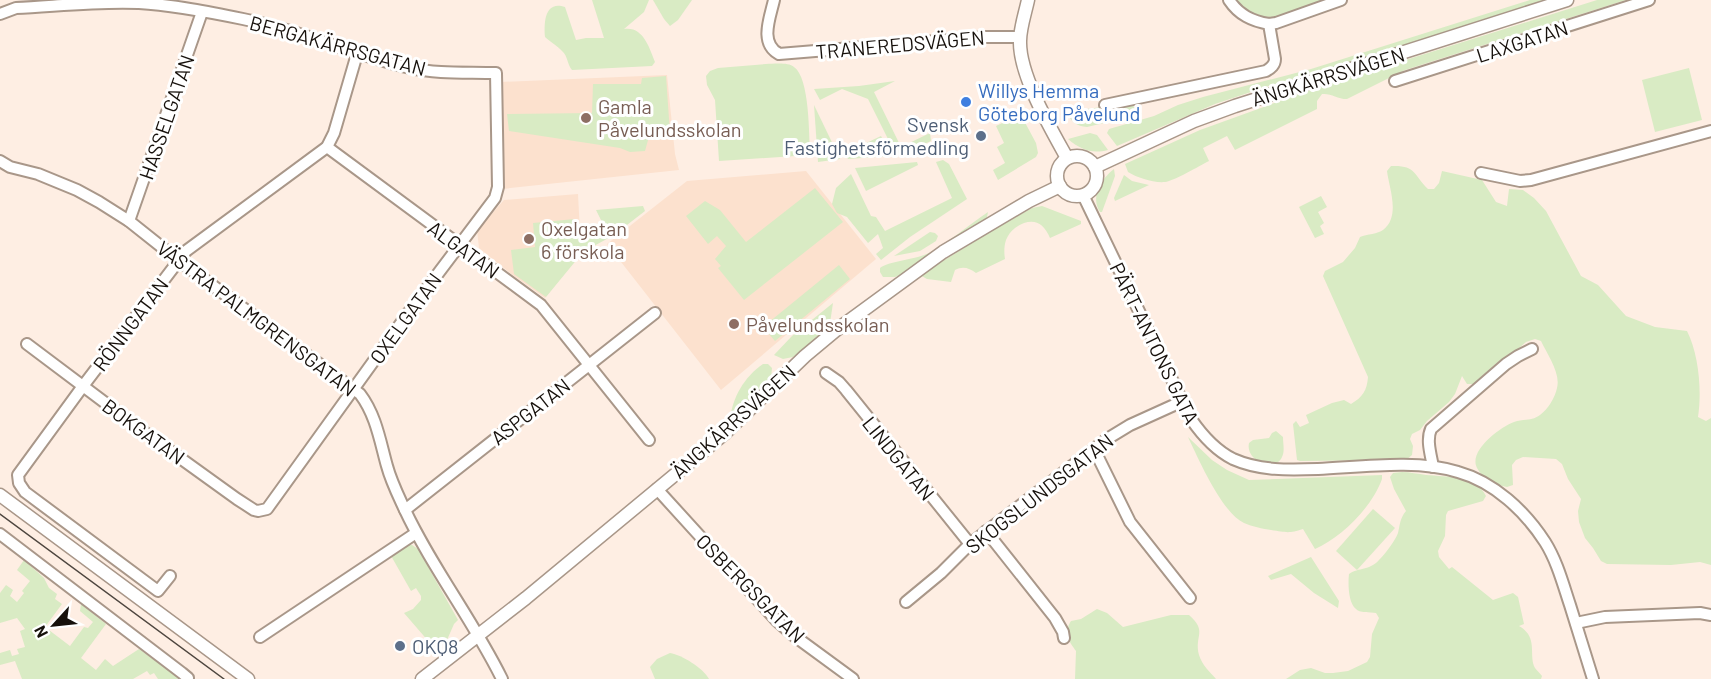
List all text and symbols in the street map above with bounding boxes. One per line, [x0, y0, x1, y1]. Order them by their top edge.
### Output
street label: BERGAKÄRRSGATAN [247, 10, 429, 80]
street label: LAXGATAN [1473, 15, 1571, 67]
street label: TRANEREDSVÄGEN [814, 25, 986, 63]
street label: ÄNGKÄRRSVÄGEN [1249, 41, 1407, 111]
street label: HASSELGATAN [133, 51, 199, 183]
place label: Willys Hemma Göteborg Påvelund [978, 78, 1140, 125]
place label: Gamla Påvelundsskolan [598, 94, 742, 141]
marker: Willys Hemma Göteborg Påvelund [959, 95, 973, 109]
marker: Gamla Påvelundsskolan [579, 111, 593, 125]
place label: Svensk Fastighetsförmedling [784, 112, 969, 159]
marker: Svensk Fastighetsförmedling [974, 129, 988, 143]
street label: ALGATAN [424, 215, 504, 283]
place label: Oxelgatan 6 förskola [541, 216, 627, 263]
marker: Oxelgatan 6 förskola [522, 232, 536, 246]
street label: VÄSTRA PALMGRENSGATAN [153, 235, 361, 401]
street label: PÄRT-ANTONS GATA [1105, 258, 1205, 428]
street label: OXELGATAN [364, 268, 446, 368]
street label: RÖNNGATAN [87, 273, 173, 375]
place label: Påvelundsskolan [746, 312, 890, 336]
marker: Påvelundsskolan [727, 317, 741, 331]
street label: ÄNGKÄRRSVÄGEN [666, 359, 800, 483]
street label: ASPGATAN [486, 373, 574, 449]
street label: BOKGATAN [98, 393, 190, 469]
street label: LINDGATAN [858, 411, 940, 505]
street label: SKOGSLUNDSGATAN [960, 428, 1118, 558]
street label: OSBERGSGATAN [692, 529, 810, 647]
north arrow [24, 595, 84, 655]
text: N [29, 623, 51, 641]
place label: OKQ8 [412, 634, 458, 658]
marker: OKQ8 [393, 639, 407, 653]

